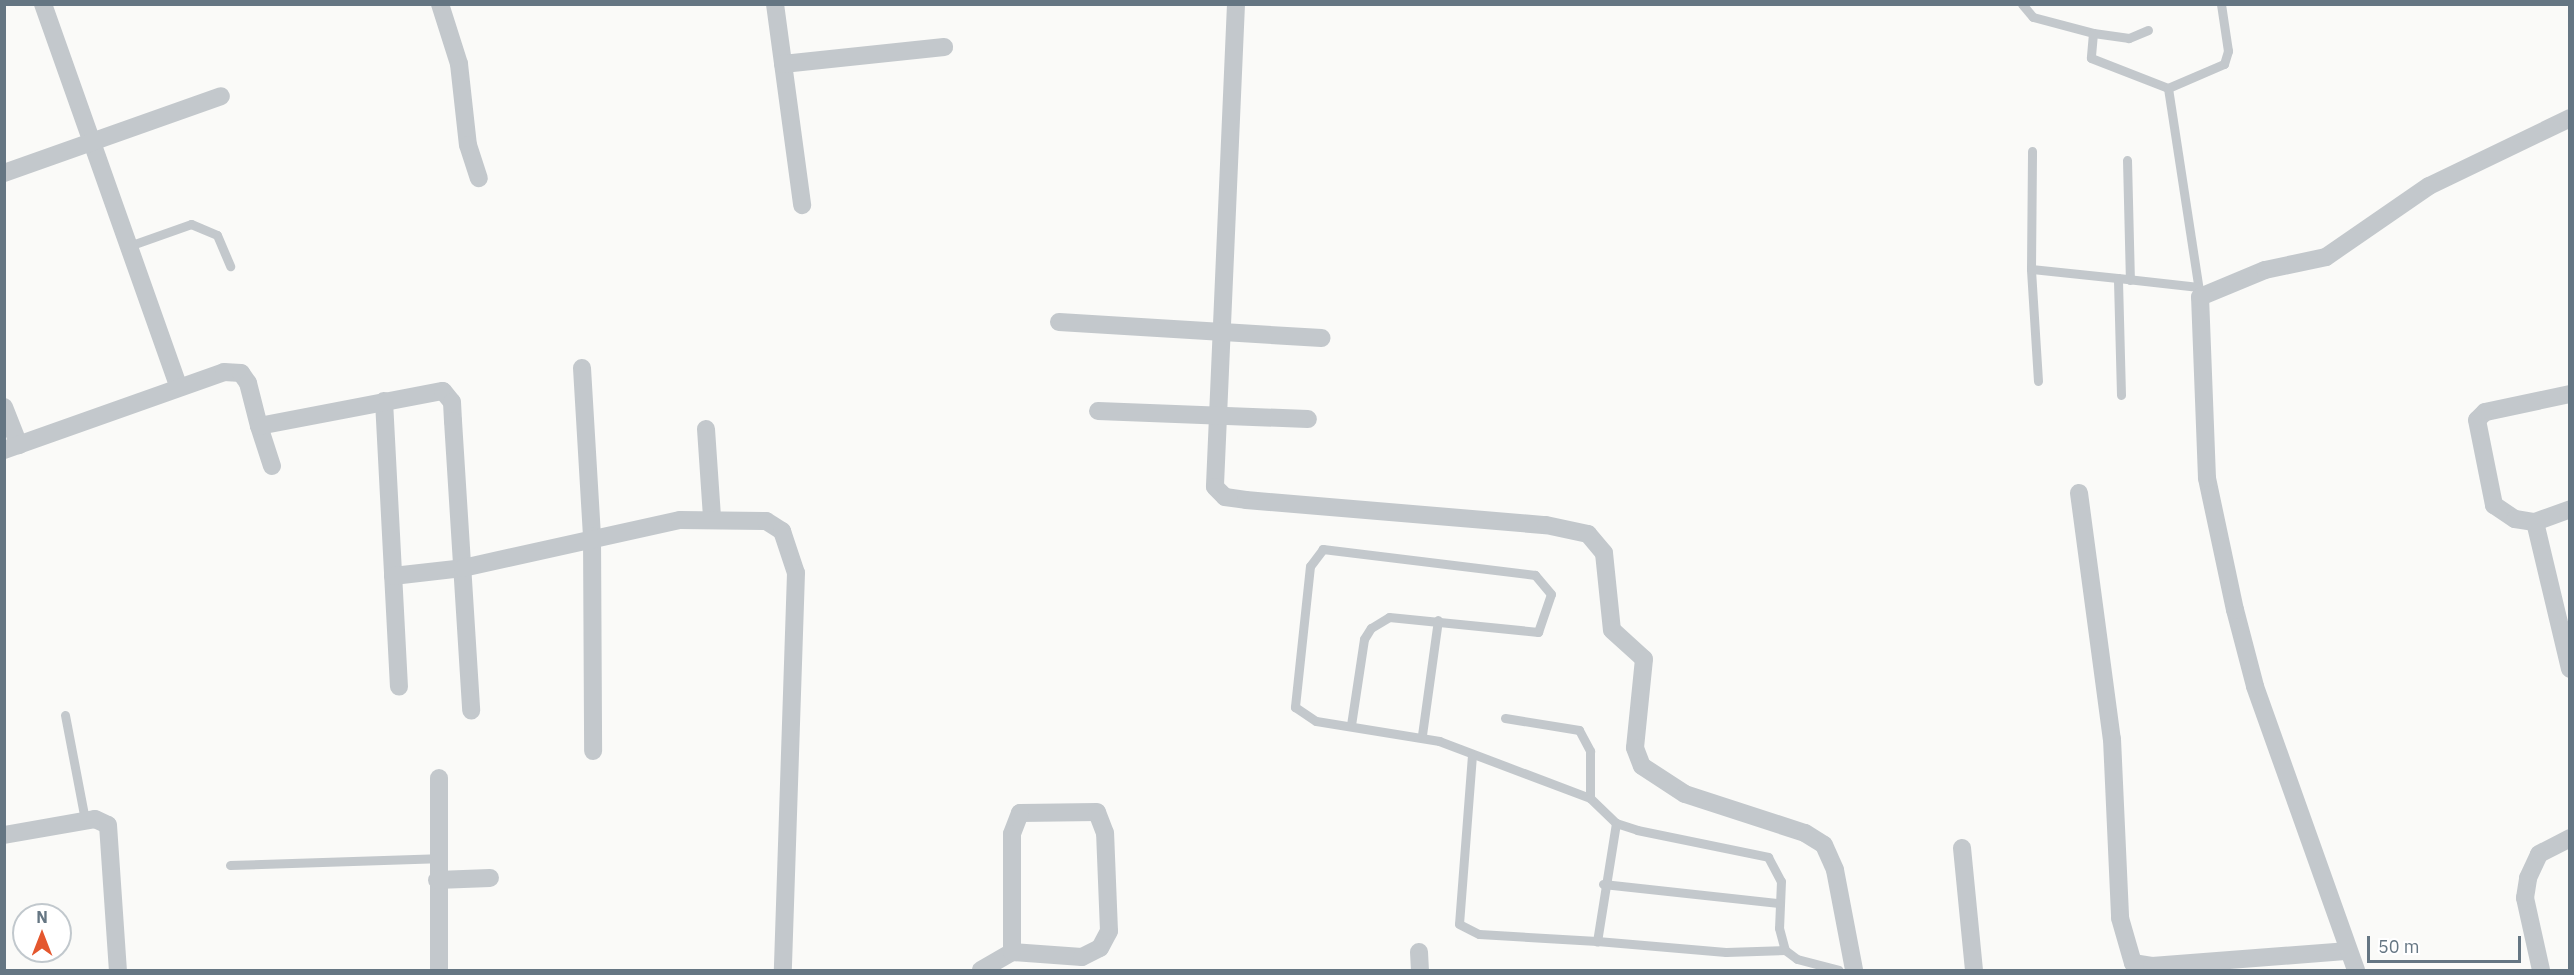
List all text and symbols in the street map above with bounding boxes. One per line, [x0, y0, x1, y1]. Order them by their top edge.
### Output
north arrow [12, 903, 72, 963]
text: N [36, 907, 48, 927]
scale bar [2370, 924, 2524, 962]
text: 50 m [2378, 935, 2420, 958]

